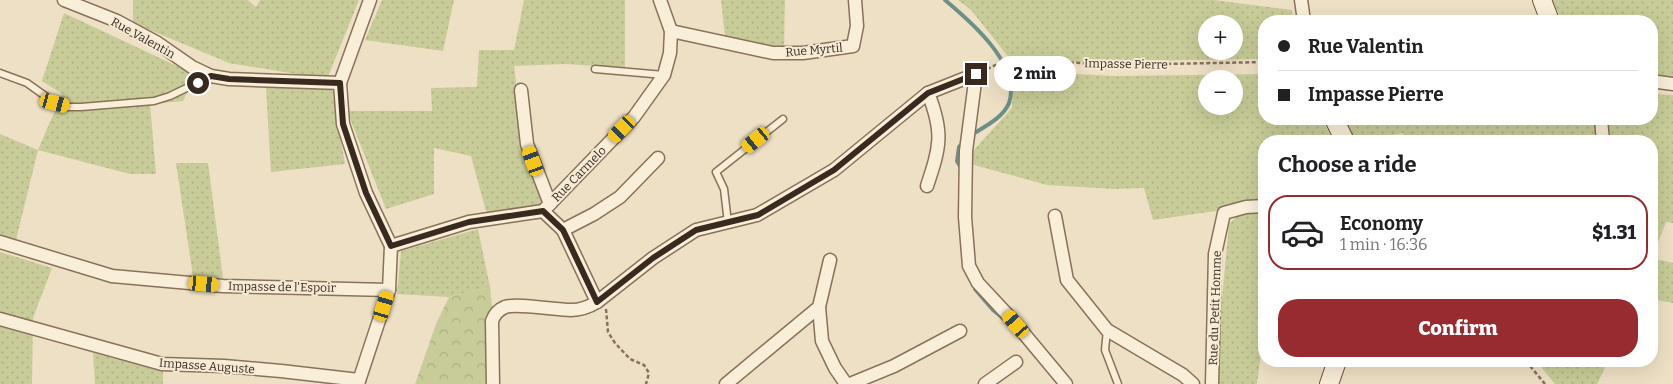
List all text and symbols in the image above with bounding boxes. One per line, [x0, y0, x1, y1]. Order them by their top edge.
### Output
street label: Rue Valentin [109, 15, 178, 62]
map controls [1198, 15, 1243, 115]
button: + [1198, 15, 1243, 60]
text: Rue Valentin [1308, 35, 1423, 58]
street label: Rue Myrtil [785, 40, 844, 59]
callout: 2 min [994, 56, 1076, 92]
street label: Impasse Pierre [1084, 56, 1168, 72]
route end [965, 63, 987, 85]
text: 2 min [1014, 64, 1056, 83]
button: − [1198, 70, 1243, 115]
route start [187, 72, 209, 94]
text: Impasse Pierre [1308, 83, 1444, 106]
car [38, 92, 71, 114]
car [606, 113, 637, 145]
car [739, 125, 772, 155]
street label: Rue Carmelo [549, 143, 609, 205]
car [520, 144, 545, 178]
text: Choose a ride [1278, 151, 1417, 178]
icon: car [1280, 210, 1325, 255]
text: Economy [1340, 212, 1423, 235]
text: $1.31 [1592, 221, 1636, 244]
text: 1 min · 16:36 [1340, 235, 1427, 254]
street label: Rue du Petit Homme [1206, 250, 1224, 366]
car [188, 275, 219, 293]
street label: Impasse de l'Espoir [228, 279, 337, 295]
car [372, 289, 395, 323]
button: Confirm [1278, 299, 1638, 357]
car [1000, 308, 1031, 340]
street label: Impasse Auguste [159, 356, 255, 376]

